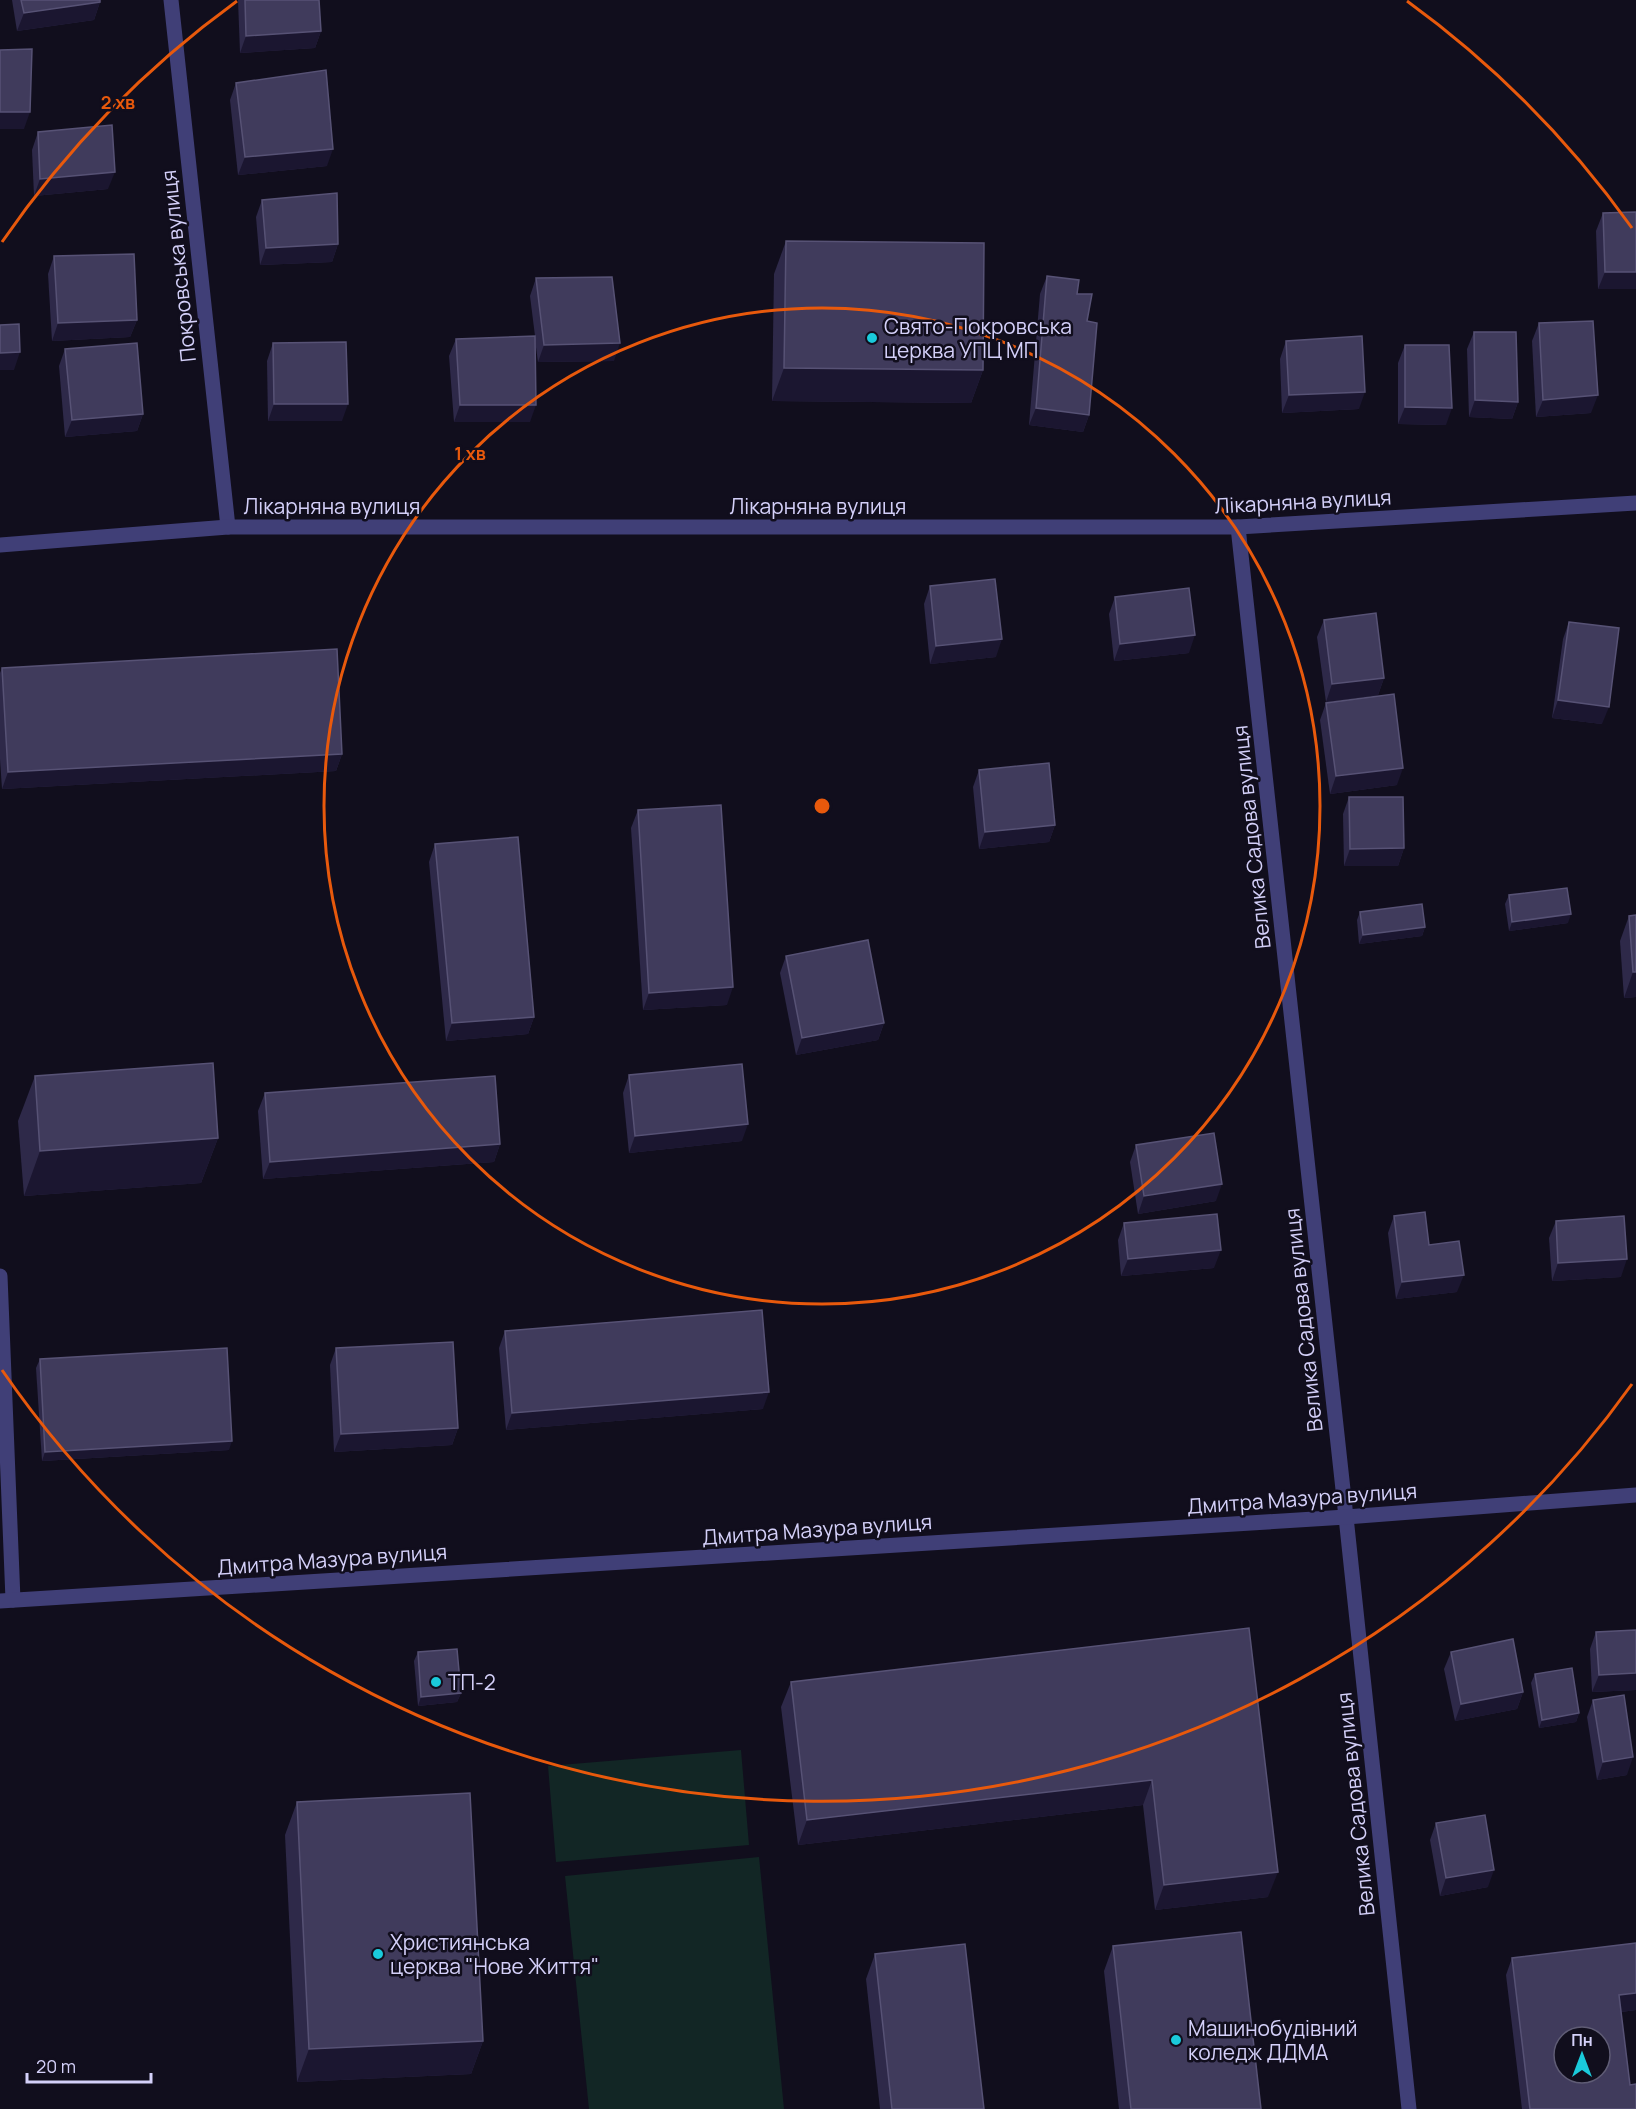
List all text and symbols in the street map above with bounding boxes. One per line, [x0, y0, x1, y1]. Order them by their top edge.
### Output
text: 2 хв [101, 90, 135, 114]
street label: Покровська вулиця [154, 169, 202, 363]
place label: Свято-Покровська церква УПЦ МП [884, 312, 1072, 364]
marker: Свято-Покровська церква УПЦ МП [865, 331, 879, 345]
text: 1 хв [454, 441, 486, 465]
street label: Лікарняна вулиця [1214, 482, 1392, 520]
street label: Лікарняна вулиця [244, 492, 420, 520]
street label: Лікарняна вулиця [730, 492, 906, 520]
street label: Велика Садова вулиця [1225, 724, 1277, 950]
centre of rings [812, 796, 832, 816]
street label: Велика Садова вулиця [1277, 1207, 1329, 1433]
street label: Дмитра Мазура вулиця [1186, 1476, 1418, 1520]
street label: Дмитра Мазура вулиця [701, 1507, 933, 1551]
street label: Дмитра Мазура вулиця [216, 1537, 448, 1581]
place label: ТП-2 [448, 1668, 496, 1696]
marker: ТП-2 [429, 1675, 443, 1689]
street label: Велика Садова вулиця [1329, 1691, 1381, 1917]
place label: Християнська церква "Нове Життя" [390, 1928, 599, 1980]
marker: Християнська церква "Нове Життя" [371, 1947, 385, 1961]
place label: Машинобудівний коледж ДДМА [1188, 2014, 1358, 2066]
north arrow [1552, 2025, 1612, 2085]
text: Пн [1571, 2029, 1593, 2051]
marker: Машинобудівний коледж ДДМА [1169, 2033, 1183, 2047]
scale bar [27, 2046, 152, 2084]
text: 20 m [36, 2054, 76, 2078]

